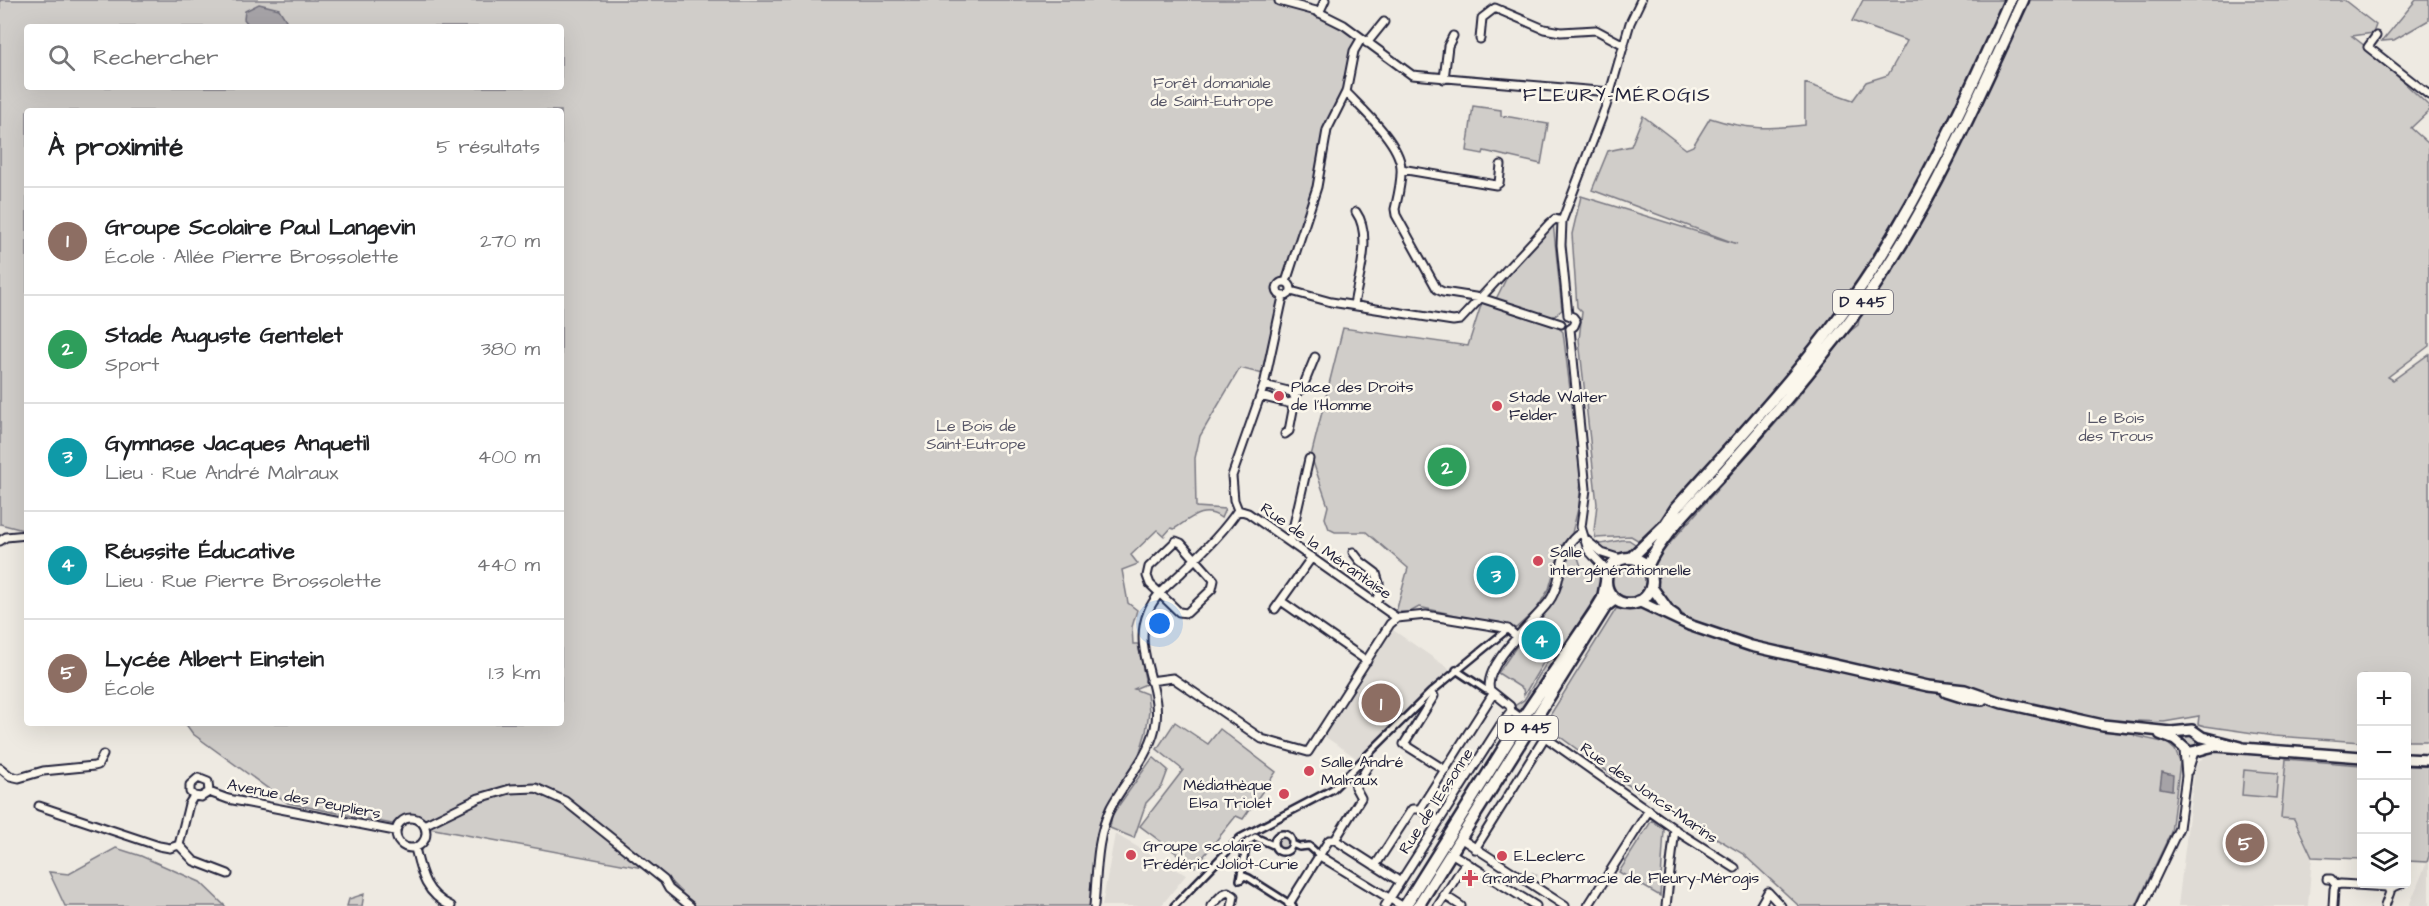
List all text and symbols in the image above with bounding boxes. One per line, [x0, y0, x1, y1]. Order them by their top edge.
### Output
search box [24, 24, 564, 90]
icon: search [45, 41, 78, 74]
text: Rechercher [93, 42, 218, 73]
park label: Forêt domaniale de Saint-Eutrope [1151, 72, 1274, 112]
district label: FLEURY-MÉROGIS [1523, 81, 1711, 109]
text: À proximité [48, 129, 183, 165]
text: 5 résultats [436, 133, 540, 161]
text: Groupe Scolaire Paul Langevin [105, 212, 415, 243]
text: 1 [66, 227, 69, 255]
text: 270 m [480, 227, 540, 255]
text: École · Allée Pierre Brossolette [105, 243, 399, 271]
road number: D 445 [1833, 290, 1893, 314]
text: Stade Auguste Gentelet [105, 320, 343, 351]
text: 2 [62, 335, 73, 363]
text: 380 m [481, 335, 540, 363]
text: Sport [105, 351, 159, 379]
place label: Place des Droits de l'Homme [1291, 376, 1413, 416]
place label: Stade Walter Felder [1509, 386, 1607, 426]
marker: Place des Droits de l'Homme [1272, 389, 1286, 403]
marker: Stade Walter Felder [1490, 399, 1504, 413]
park label: Le Bois des Trous [2078, 407, 2154, 447]
park label: Le Bois de Saint-Eutrope [926, 415, 1026, 455]
text: Gymnase Jacques Anquetil [105, 428, 370, 459]
text: 3 [62, 443, 73, 471]
text: 400 m [478, 443, 540, 471]
pin: 2 [1428, 444, 1466, 490]
text: Lieu · Rue André Malraux [105, 459, 339, 487]
street label: Rue de la Mérantaise [1256, 497, 1396, 605]
text: Réussite Éducative [105, 536, 295, 567]
place label: Salle intergénérationnelle [1550, 541, 1691, 582]
text: 4 [61, 551, 74, 579]
text: 440 m [477, 551, 540, 579]
pin: 3 [1476, 552, 1516, 598]
marker: Salle intergénérationnelle [1531, 554, 1545, 568]
text: Lieu · Rue Pierre Brossolette [105, 567, 381, 595]
your location [1145, 609, 1174, 638]
pin: 4 [1522, 618, 1560, 662]
text: Lycée Albert Einstein [105, 644, 324, 675]
text: 5 [60, 659, 75, 687]
text: 1.3 km [489, 659, 540, 687]
map controls [2357, 672, 2411, 888]
button: + [2357, 672, 2411, 726]
text: École [105, 675, 155, 703]
pin: 1 [1362, 680, 1400, 726]
road number: D 445 [1498, 716, 1558, 740]
button: − [2357, 726, 2411, 780]
street label: Rue des Joncs-Marins [1576, 737, 1722, 849]
street label: Rue de l'Essonne [1394, 743, 1479, 858]
place label: Salle André Malraux [1321, 751, 1404, 791]
marker: Salle André Malraux [1302, 764, 1316, 778]
street label: Avenue des Peupliers [225, 773, 383, 825]
place label: Médiathèque Elsa Triolet [1183, 774, 1273, 814]
button: locate [2357, 780, 2411, 834]
marker: Médiathèque Elsa Triolet [1277, 787, 1291, 801]
pin: 5 [2226, 820, 2264, 866]
button: layers [2357, 834, 2411, 888]
place label: Groupe scolaire Frédéric Joliot-Curie [1143, 835, 1299, 875]
place label: E.Leclerc [1514, 845, 1586, 867]
marker: Groupe scolaire Frédéric Joliot-Curie [1124, 848, 1138, 862]
marker: E.Leclerc [1495, 849, 1509, 863]
place label: Grande Pharmacie de Fleury-Mérogis [1482, 867, 1759, 890]
marker: Grande Pharmacie de Fleury-Mérogis [1463, 871, 1477, 885]

